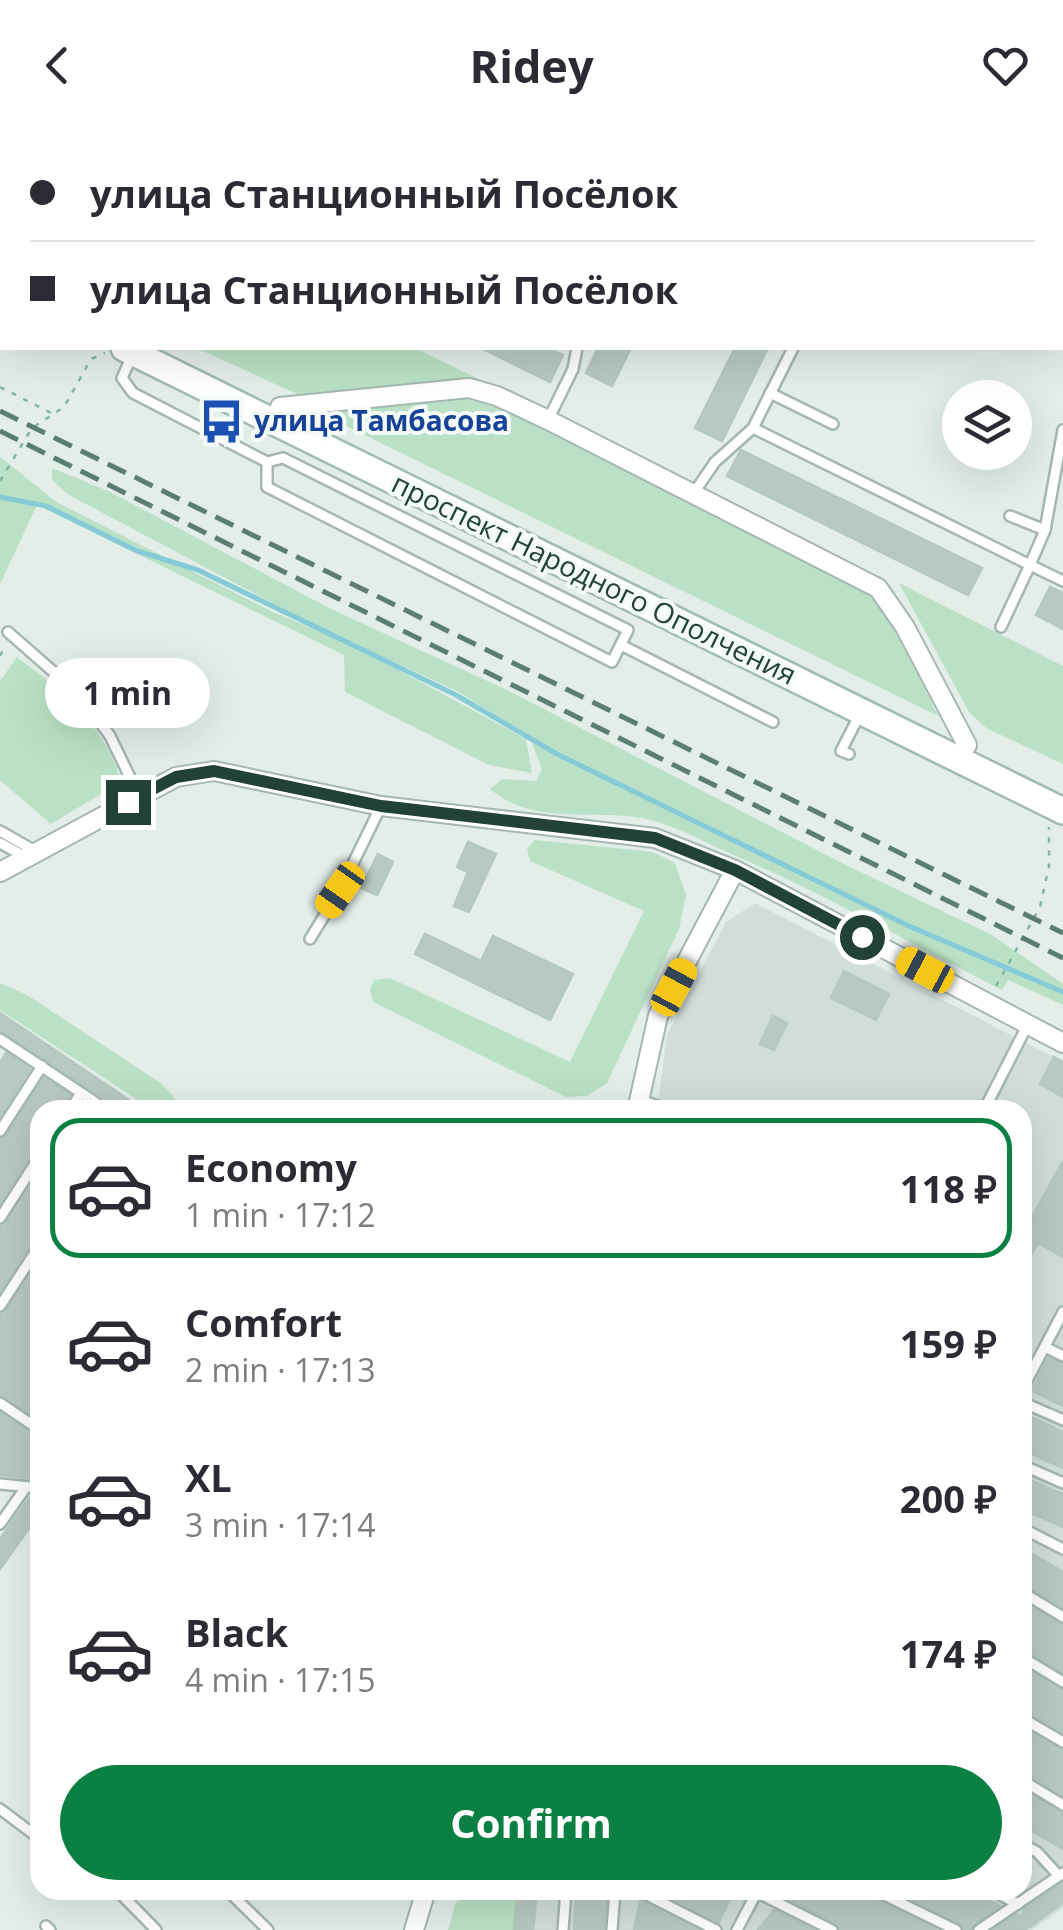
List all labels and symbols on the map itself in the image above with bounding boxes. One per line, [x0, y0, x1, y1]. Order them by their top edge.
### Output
bus stop icon: улица Тамбасова [197, 397, 245, 445]
place label: улица Тамбасова [254, 401, 509, 439]
street label: проспект Народного Ополчения [386, 463, 803, 693]
callout: 1 min [46, 657, 210, 727]
route end [106, 780, 151, 825]
car [311, 857, 369, 923]
route start [840, 915, 885, 960]
car [891, 943, 959, 997]
car [647, 953, 701, 1021]

